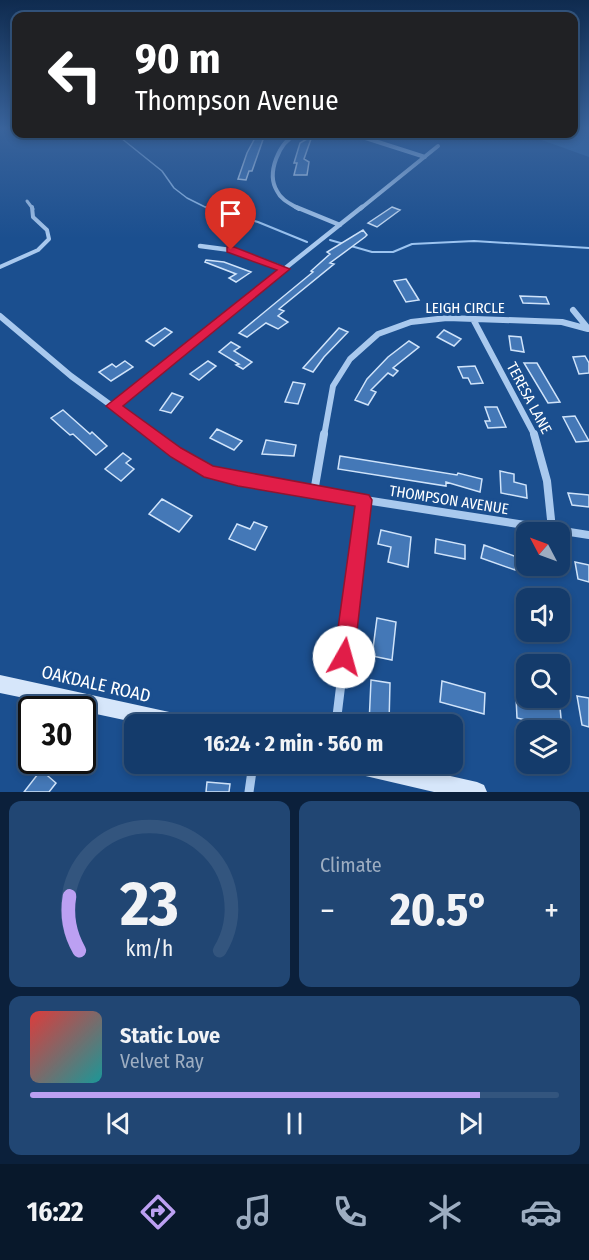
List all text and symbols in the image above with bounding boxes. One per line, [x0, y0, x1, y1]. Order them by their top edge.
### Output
text: 90 m [135, 34, 220, 84]
icon: left [36, 36, 114, 114]
text: Thompson Avenue [135, 85, 339, 117]
pin [205, 188, 256, 250]
icon: arrive [214, 197, 247, 230]
street label: LEIGH CIRCLE [425, 299, 505, 317]
street label: TERESA LANE [503, 359, 555, 437]
street label: THOMPSON AVENUE [388, 482, 510, 518]
north arrow [516, 522, 570, 576]
map controls [516, 522, 570, 774]
button: sound [516, 588, 570, 642]
position arrow [312, 625, 376, 689]
button: search [516, 654, 570, 708]
street label: OAKDALE ROAD [39, 661, 153, 707]
speed limit sign: 30 [18, 696, 96, 774]
button: layers [516, 720, 570, 774]
text: 16:24 · 2 min · 560 m [204, 730, 383, 757]
text: Climate [320, 853, 382, 877]
text: 23 [119, 867, 179, 942]
text: 20.5° [390, 883, 489, 937]
text: − [320, 891, 335, 931]
text: + [544, 891, 559, 931]
text: km/h [126, 936, 173, 962]
text: Static Love [120, 1022, 220, 1049]
text: Velvet Ray [120, 1049, 204, 1073]
icon: previous [102, 1107, 135, 1140]
icon: pause [278, 1107, 311, 1140]
icon: next [454, 1107, 487, 1140]
icon: directions [137, 1191, 179, 1233]
icon: music [233, 1191, 275, 1233]
icon: phone [329, 1191, 371, 1233]
icon: climate [424, 1191, 466, 1233]
icon: car [520, 1191, 562, 1233]
text: 16:22 [27, 1196, 84, 1228]

